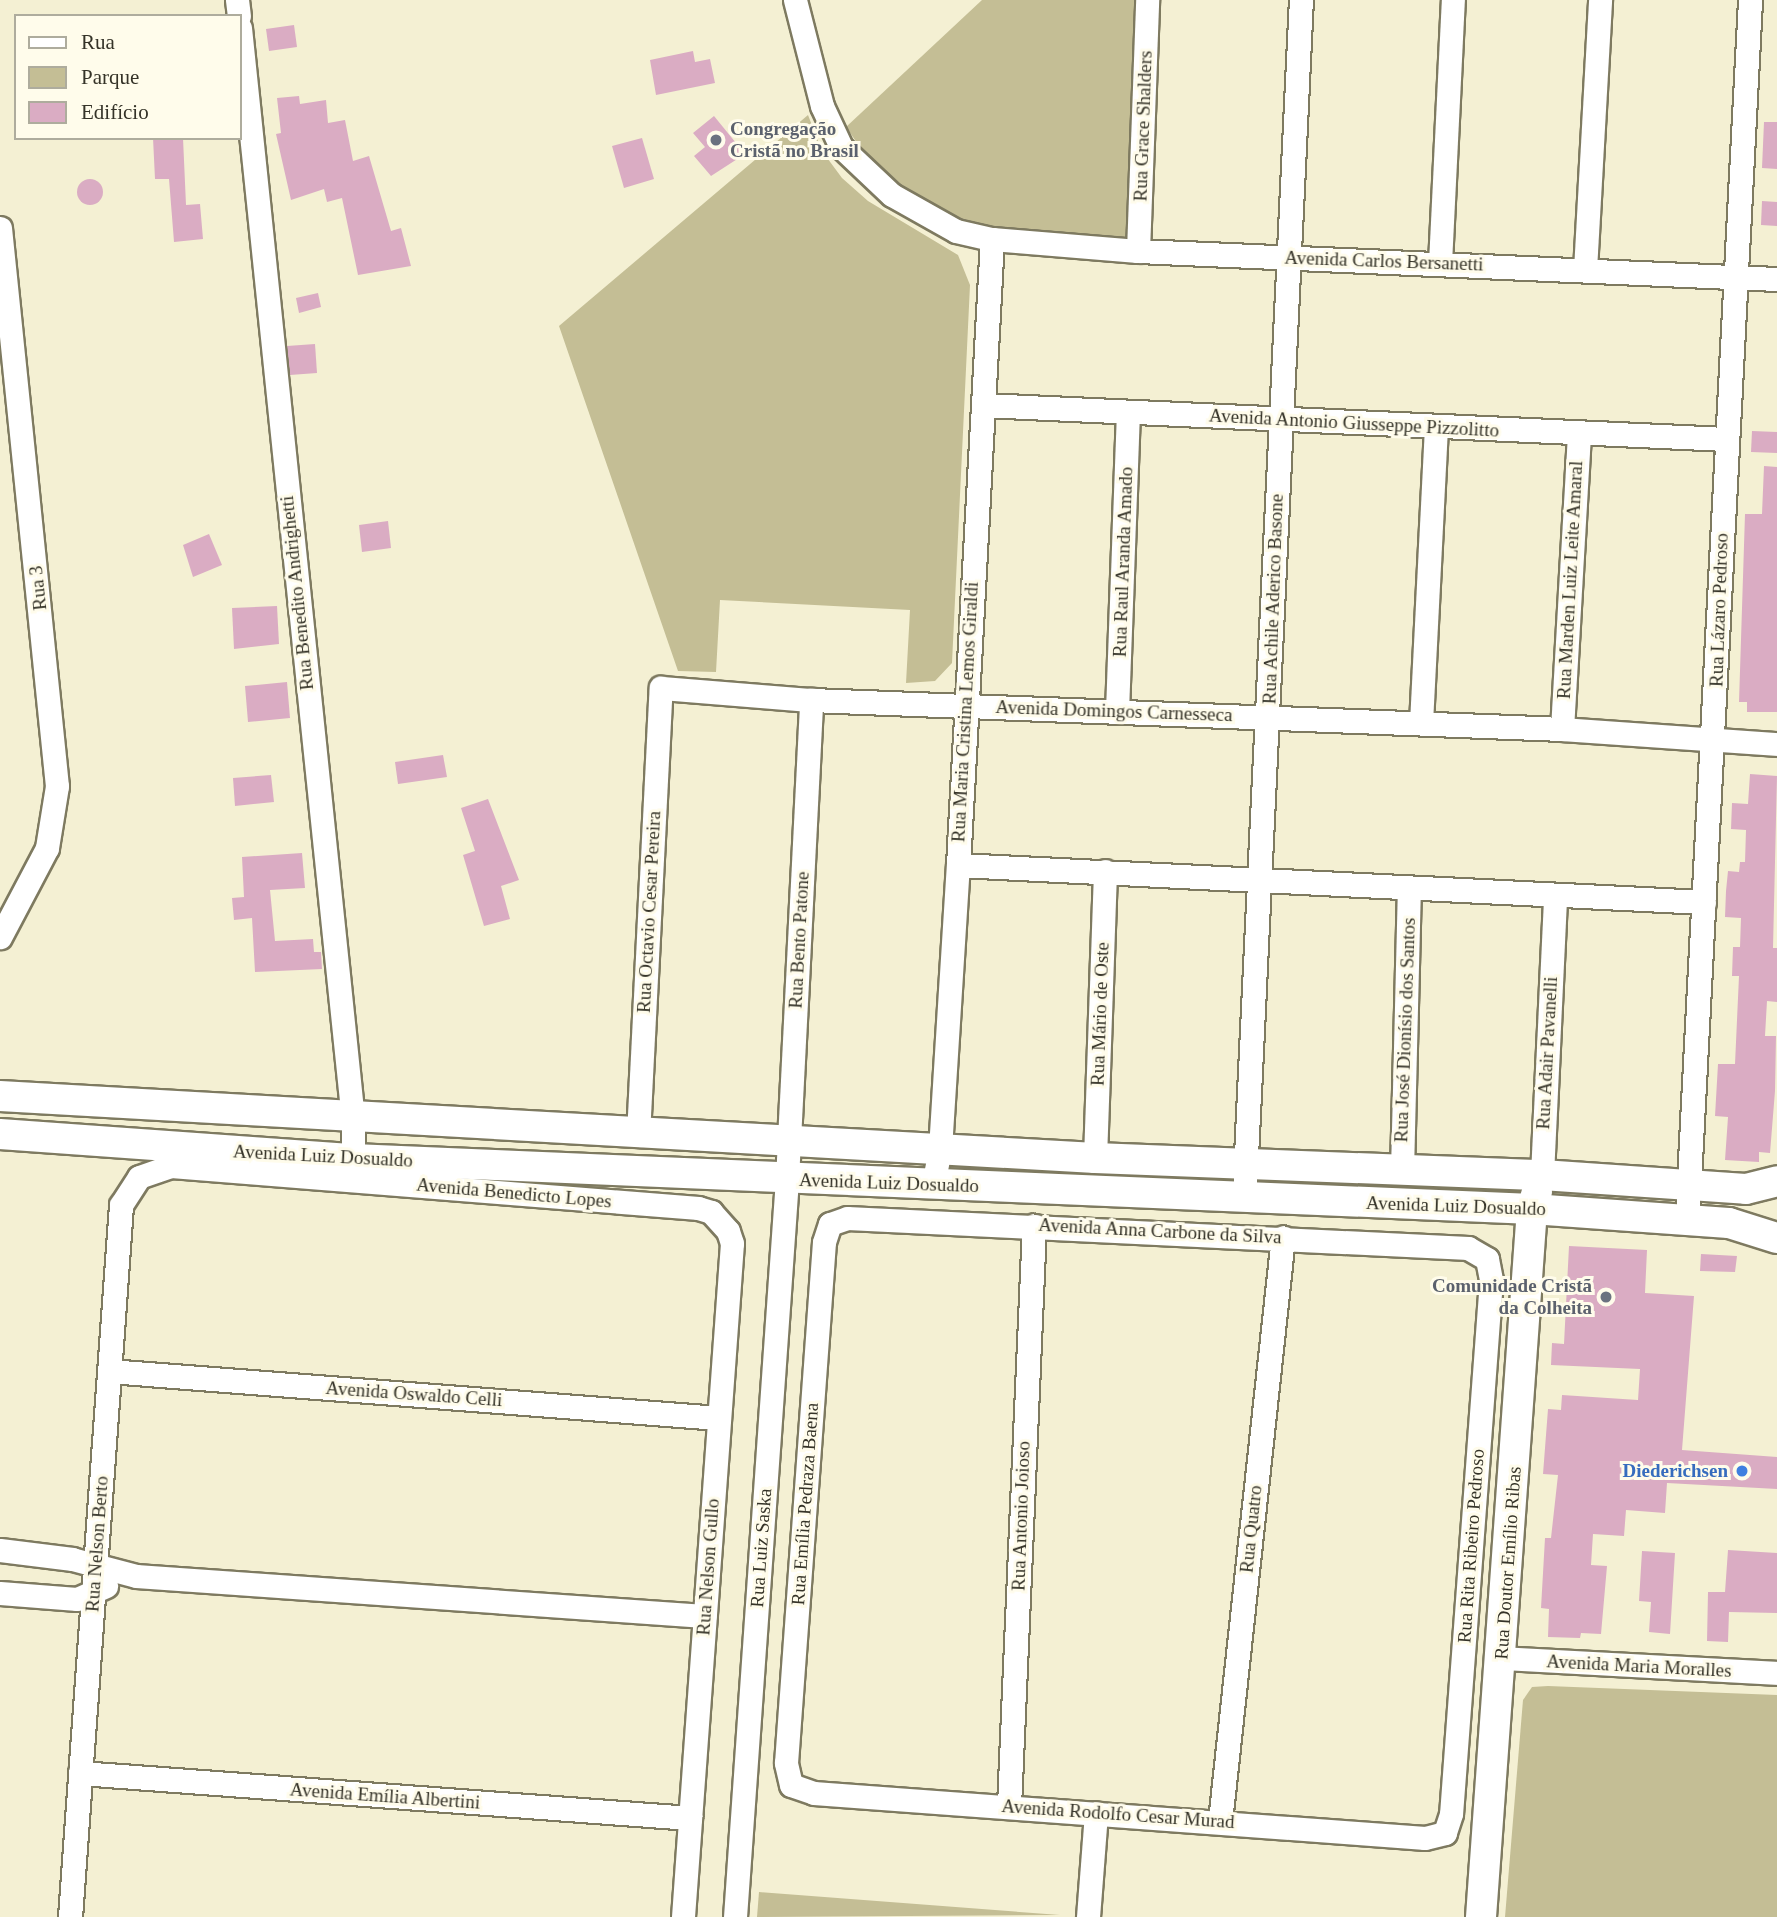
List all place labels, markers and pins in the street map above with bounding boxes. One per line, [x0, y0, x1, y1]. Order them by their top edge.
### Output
place label: Congregação Cristã no Brasil [730, 118, 859, 162]
marker: Congregação Cristã no Brasil [708, 132, 724, 148]
place label: Comunidade Cristã da Colheita [1432, 1275, 1592, 1319]
marker: Comunidade Cristã da Colheita [1598, 1289, 1614, 1305]
place label: Diederichsen [1622, 1460, 1728, 1482]
marker: Diederichsen [1734, 1463, 1750, 1479]

